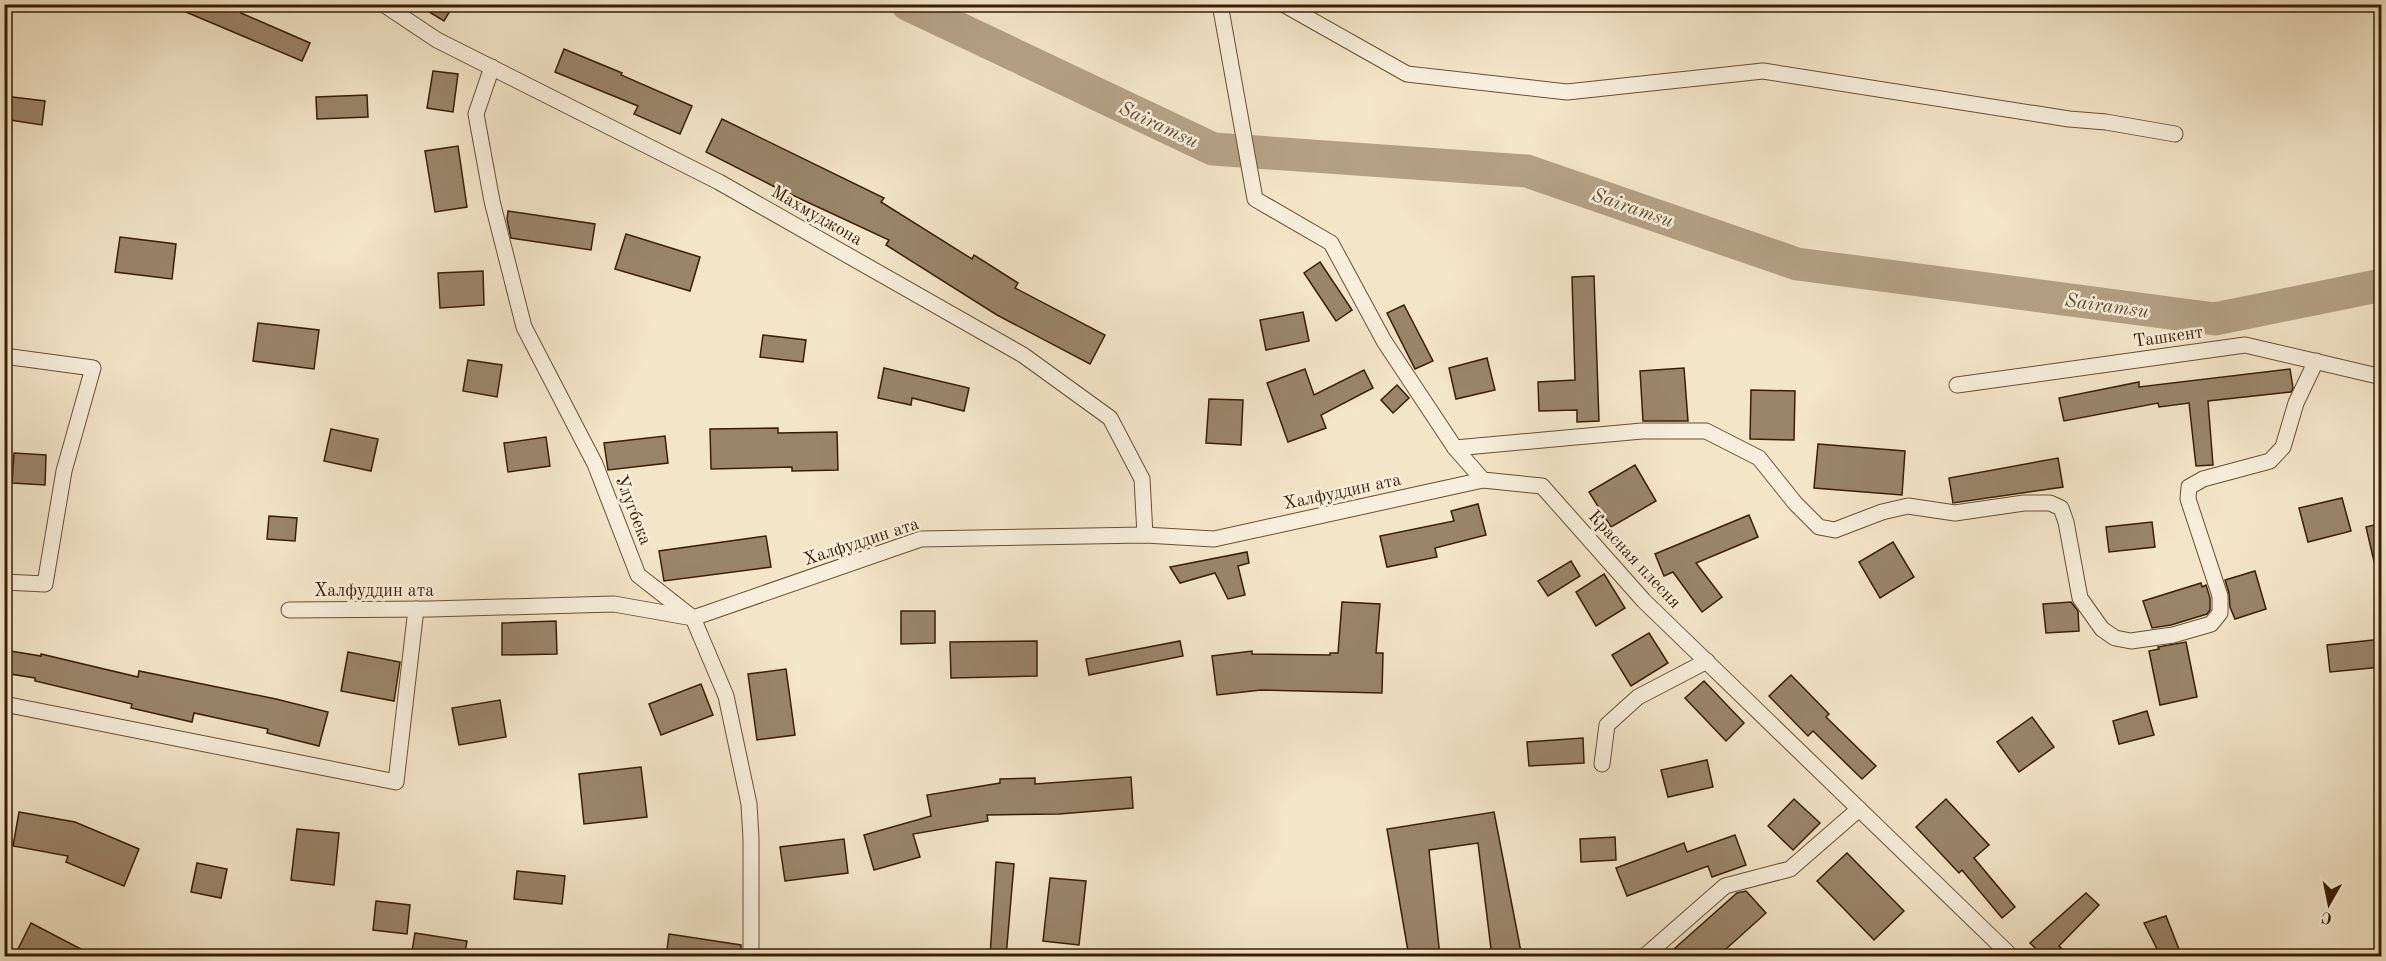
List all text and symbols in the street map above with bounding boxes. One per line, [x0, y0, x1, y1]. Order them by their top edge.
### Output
water label: Sairamsu [1115, 99, 1201, 153]
street label: Махмуджона [768, 183, 865, 249]
water label: Sairamsu [1589, 186, 1676, 232]
water label: Sairamsu [2063, 291, 2150, 323]
street label: Ташкент [2132, 323, 2204, 351]
street label: Халфуддин ата [1282, 471, 1403, 514]
street label: Улугбека [612, 473, 655, 548]
street label: Красная плесня [1585, 507, 1684, 612]
street label: Халфуддин ата [801, 515, 922, 570]
street label: Халфуддин ата [314, 582, 434, 601]
north arrow [2299, 874, 2359, 934]
text: С [2320, 908, 2333, 926]

